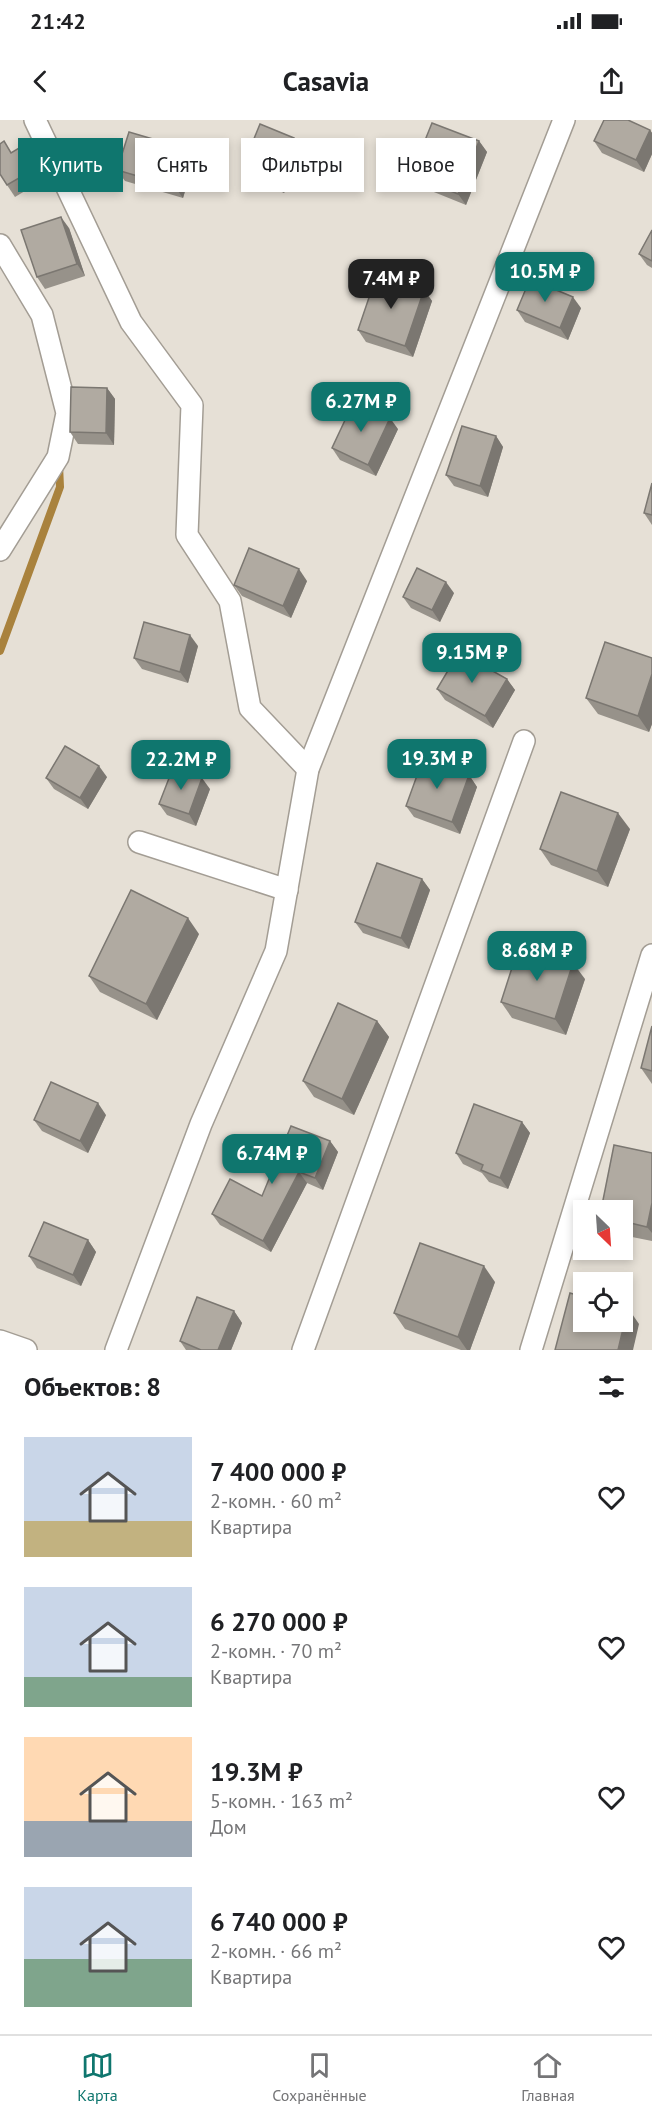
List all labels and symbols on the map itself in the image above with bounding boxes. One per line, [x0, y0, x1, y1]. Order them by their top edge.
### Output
pin: 10.5M ₽ [490, 252, 600, 303]
pin: 7.4M ₽ [342, 259, 440, 310]
pin: 6.27M ₽ [306, 382, 416, 433]
pin: 9.15M ₽ [417, 633, 527, 684]
pin: 19.3M ₽ [382, 739, 492, 790]
pin: 22.2M ₽ [126, 740, 236, 791]
pin: 8.68M ₽ [482, 931, 592, 982]
pin: 6.74M ₽ [217, 1134, 327, 1185]
north arrow [573, 1200, 633, 1260]

